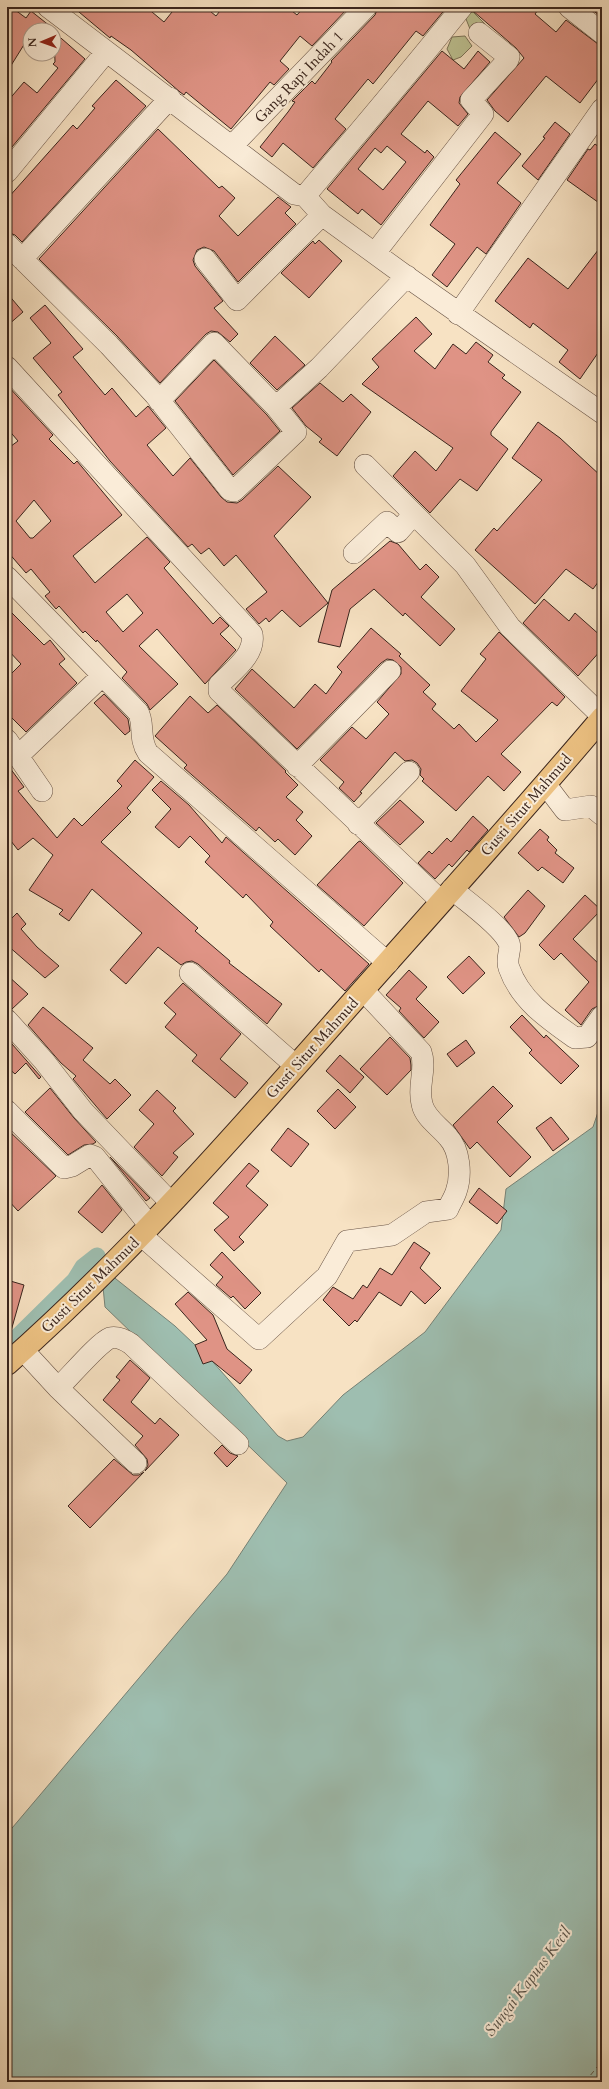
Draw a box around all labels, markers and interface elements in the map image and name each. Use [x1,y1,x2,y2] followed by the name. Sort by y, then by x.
[22,22,62,62] north arrow
[250,27,348,127] street label: Gang Rapi Indah 1
[25,37,40,47] text: N
[476,750,576,860] street label: Gusti Situt Mahmud
[261,993,363,1103] street label: Gusti Situt Mahmud
[37,1233,143,1337] street label: Gusti Situt Mahmud
[479,1922,577,2041] water label: Sungai Kapuas Kecil

